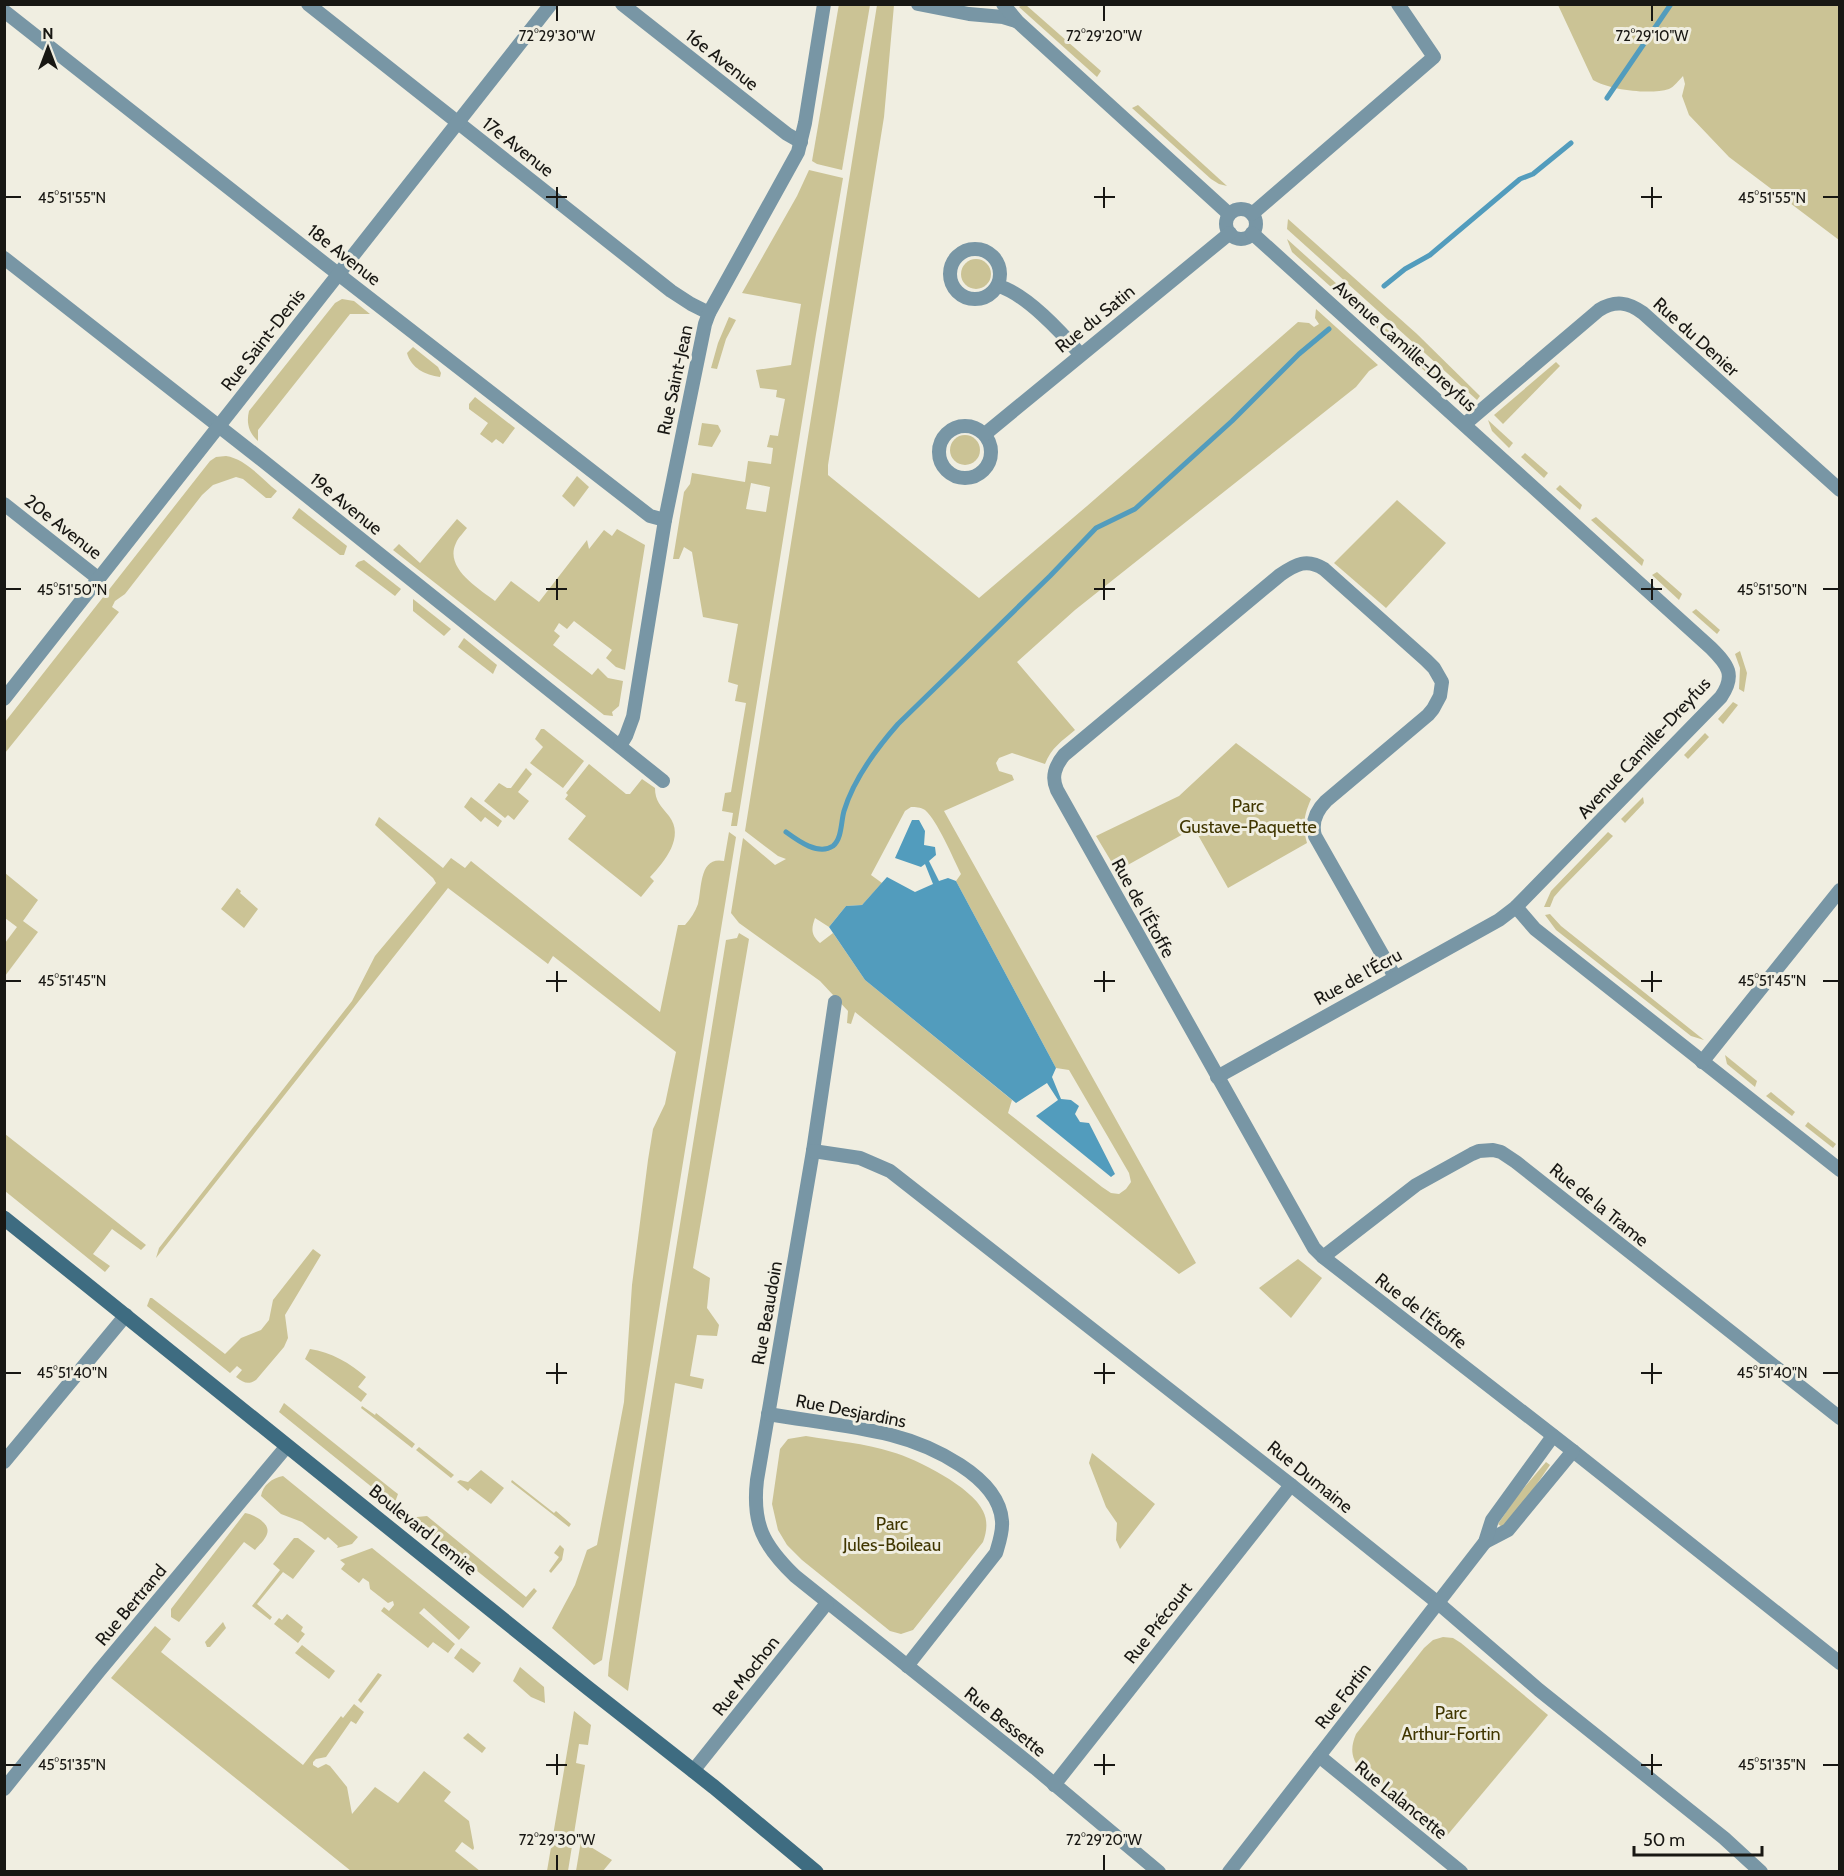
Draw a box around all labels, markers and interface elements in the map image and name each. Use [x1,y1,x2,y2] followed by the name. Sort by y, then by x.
[18,18,78,78] north arrow
[42,24,54,43] text: N
[681,25,763,95] street label: 16e Avenue
[519,27,596,45] text: 72°29'30"W
[1066,27,1143,45] text: 72°29'20"W
[1615,27,1689,45] text: 72°29'10"W
[478,112,558,182] street label: 17e Avenue
[38,189,106,207] text: 45°51'55"N
[1738,189,1806,207] text: 45°51'55"N
[303,220,385,290] street label: 18e Avenue
[1329,276,1481,416] street label: Avenue Camille-Dreyfus
[1051,280,1139,358] street label: Rue du Satin
[216,285,310,395] street label: Rue Saint-Denis
[1649,293,1744,381] street label: Rue du Denier
[653,323,697,437] street label: Rue Saint-Jean
[305,468,387,540] street label: 19e Avenue
[20,490,106,564] street label: 20e Avenue
[37,581,107,599] text: 45°51'50"N
[1737,581,1807,599] text: 45°51'50"N
[1573,673,1715,823] street label: Avenue Camille-Dreyfus
[1179,795,1317,838] park label: Parc Gustave-Paquette
[1107,854,1179,962] street label: Rue de l'Étoffe
[1310,944,1406,1010] street label: Rue de l'Écru
[38,972,106,990] text: 45°51'45"N
[1738,972,1806,990] text: 45°51'45"N
[1545,1158,1653,1252] street label: Rue de la Trame
[747,1259,787,1367] street label: Rue Beaudoin
[1371,1268,1471,1354] street label: Rue de l'Étoffe
[37,1364,107,1382] text: 45°51'40"N
[1737,1364,1807,1382] text: 45°51'40"N
[794,1389,908,1433] street label: Rue Desjardins
[1263,1436,1357,1518] street label: Rue Dumaine
[365,1480,481,1580] street label: Boulevard Lemire
[842,1513,941,1556] park label: Parc Jules-Boileau
[91,1560,171,1650] street label: Rue Bertrand
[1119,1578,1197,1668] street label: Rue Précourt
[708,1632,784,1720] street label: Rue Mochon
[1310,1659,1376,1733] street label: Rue Fortin
[960,1682,1050,1762] street label: Rue Bessette
[1401,1702,1501,1745] park label: Parc Arthur-Fortin
[38,1756,106,1774] text: 45°51'35"N
[1350,1756,1452,1844] street label: Rue Lalancette
[1738,1756,1806,1774] text: 45°51'35"N
[1634,1819,1762,1857] scale bar
[1643,1829,1685,1851] text: 50 m
[519,1831,596,1849] text: 72°29'30"W
[1066,1831,1143,1849] text: 72°29'20"W

